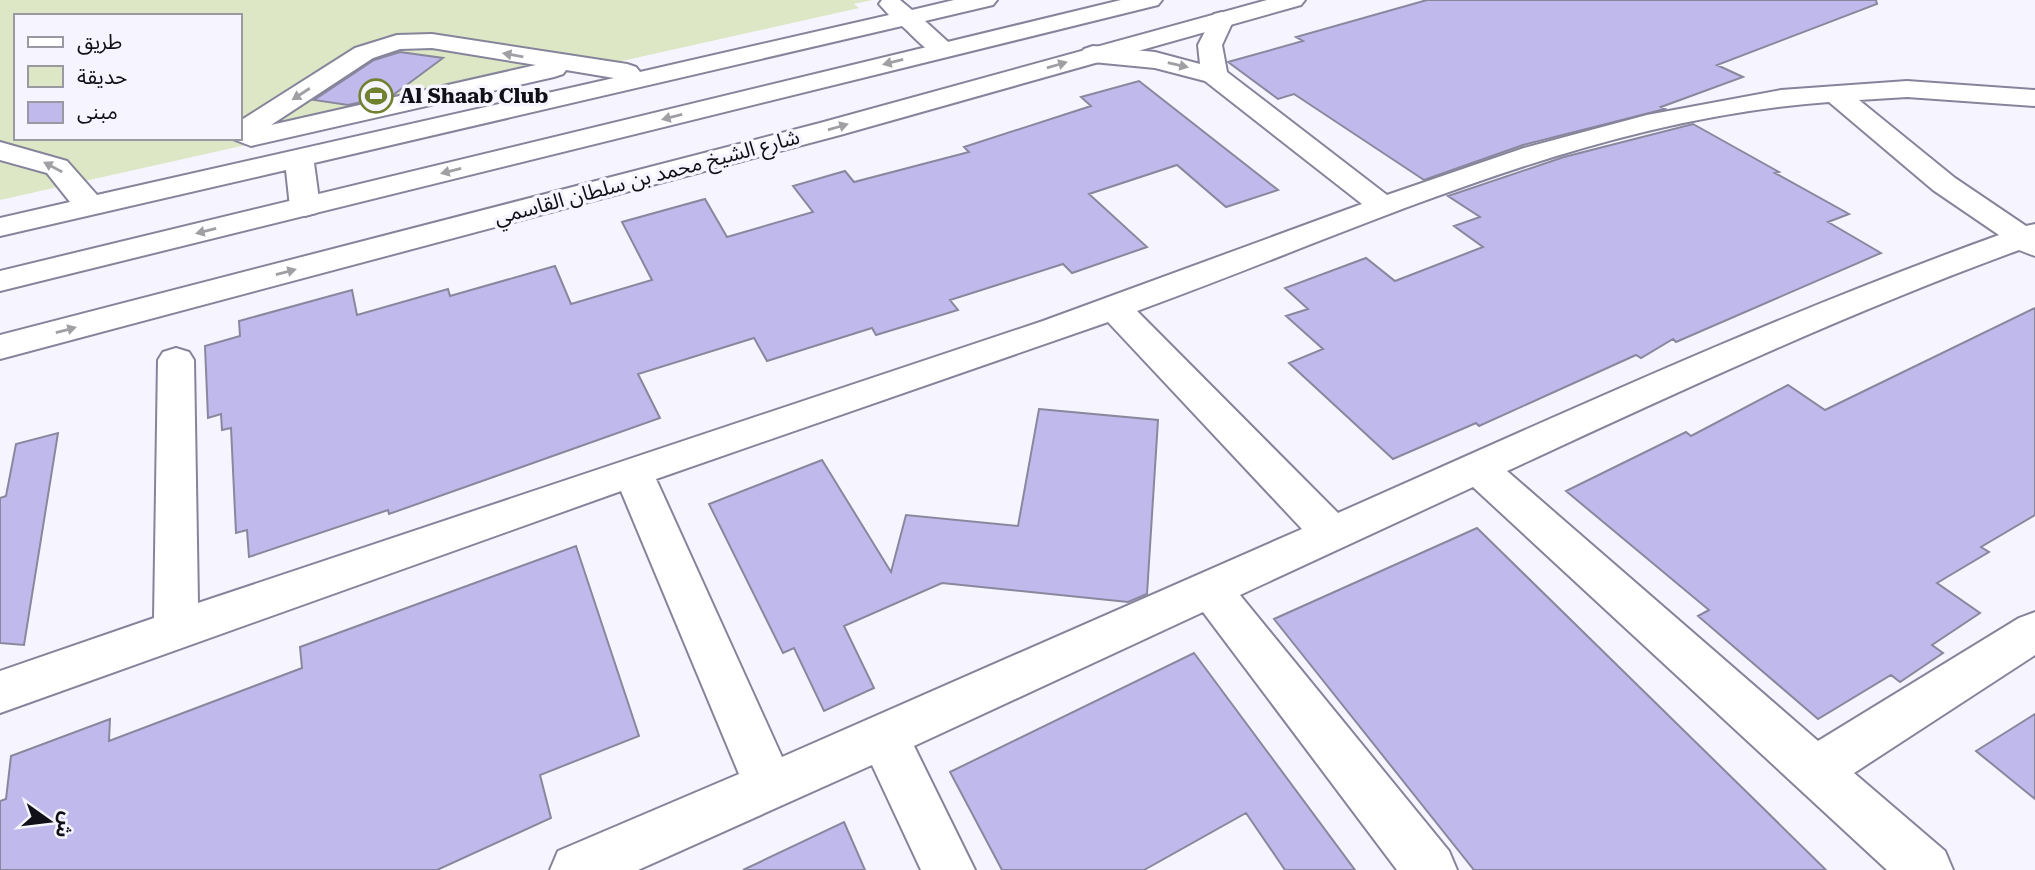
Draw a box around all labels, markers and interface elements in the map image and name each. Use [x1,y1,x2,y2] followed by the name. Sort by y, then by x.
[14,14,242,140] legend
[77,30,122,55] text: طريق
[502,49,524,60] one-way arrow
[882,57,904,68] one-way arrow
[1046,59,1068,70] one-way arrow
[1167,60,1189,71] one-way arrow
[77,65,127,89] text: حديقة
[357,77,395,115] sports icon: Al Shaab Club
[400,84,548,108] place label: Al Shaab Club
[291,88,311,101] one-way arrow
[77,100,118,124] text: مبنى
[661,112,683,123] one-way arrow
[827,121,849,132] one-way arrow
[492,125,803,233] street label: شارع الشيخ محمد بن سلطان القاسمي
[43,161,62,173] one-way arrow
[440,166,462,177] one-way arrow
[195,226,217,237] one-way arrow
[275,266,297,277] one-way arrow
[56,324,77,334] one-way arrow
[14,786,84,856] north arrow
[51,810,79,840] text: ش

